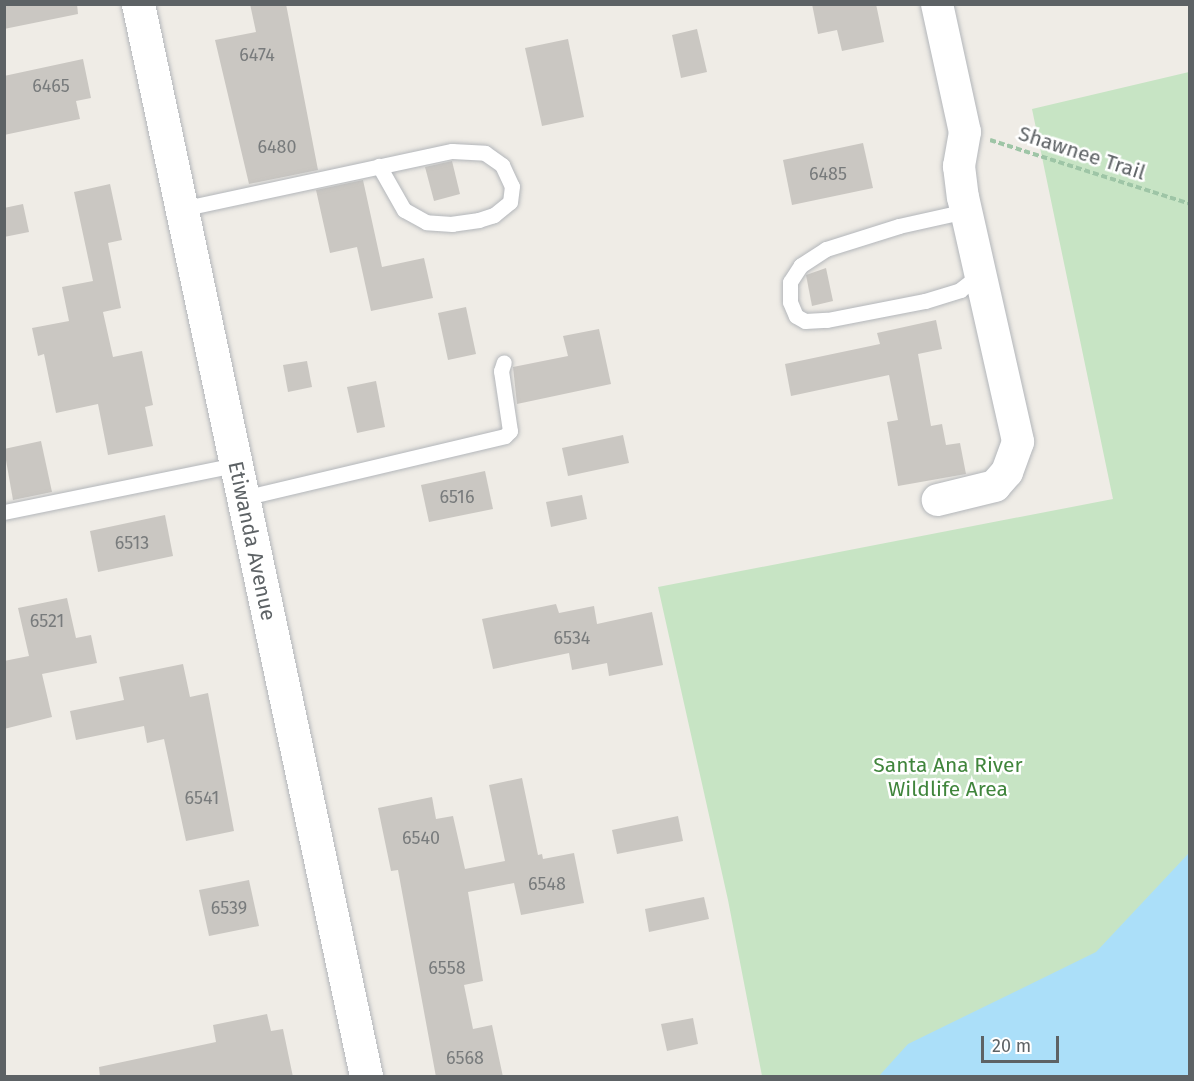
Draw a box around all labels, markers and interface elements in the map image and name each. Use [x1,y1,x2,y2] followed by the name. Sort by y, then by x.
[239,44,275,66] house number: 6474
[32,75,70,97] house number: 6465
[1015,121,1149,185] street label: Shawnee Trail
[257,136,297,158] house number: 6480
[809,163,847,185] house number: 6485
[223,459,281,623] street label: Etiwanda Avenue
[440,486,474,508] house number: 6516
[115,532,149,554] house number: 6513
[30,610,64,632] house number: 6521
[554,627,590,649] house number: 6534
[873,752,1023,802] park label: Santa Ana River Wildlife Area
[185,787,219,809] house number: 6541
[402,827,440,849] house number: 6540
[528,873,566,895] house number: 6548
[211,897,247,919] house number: 6539
[428,957,466,979] house number: 6558
[984,1024,1062,1062] scale bar
[992,1035,1031,1057] text: 20 m
[446,1047,484,1069] house number: 6568

